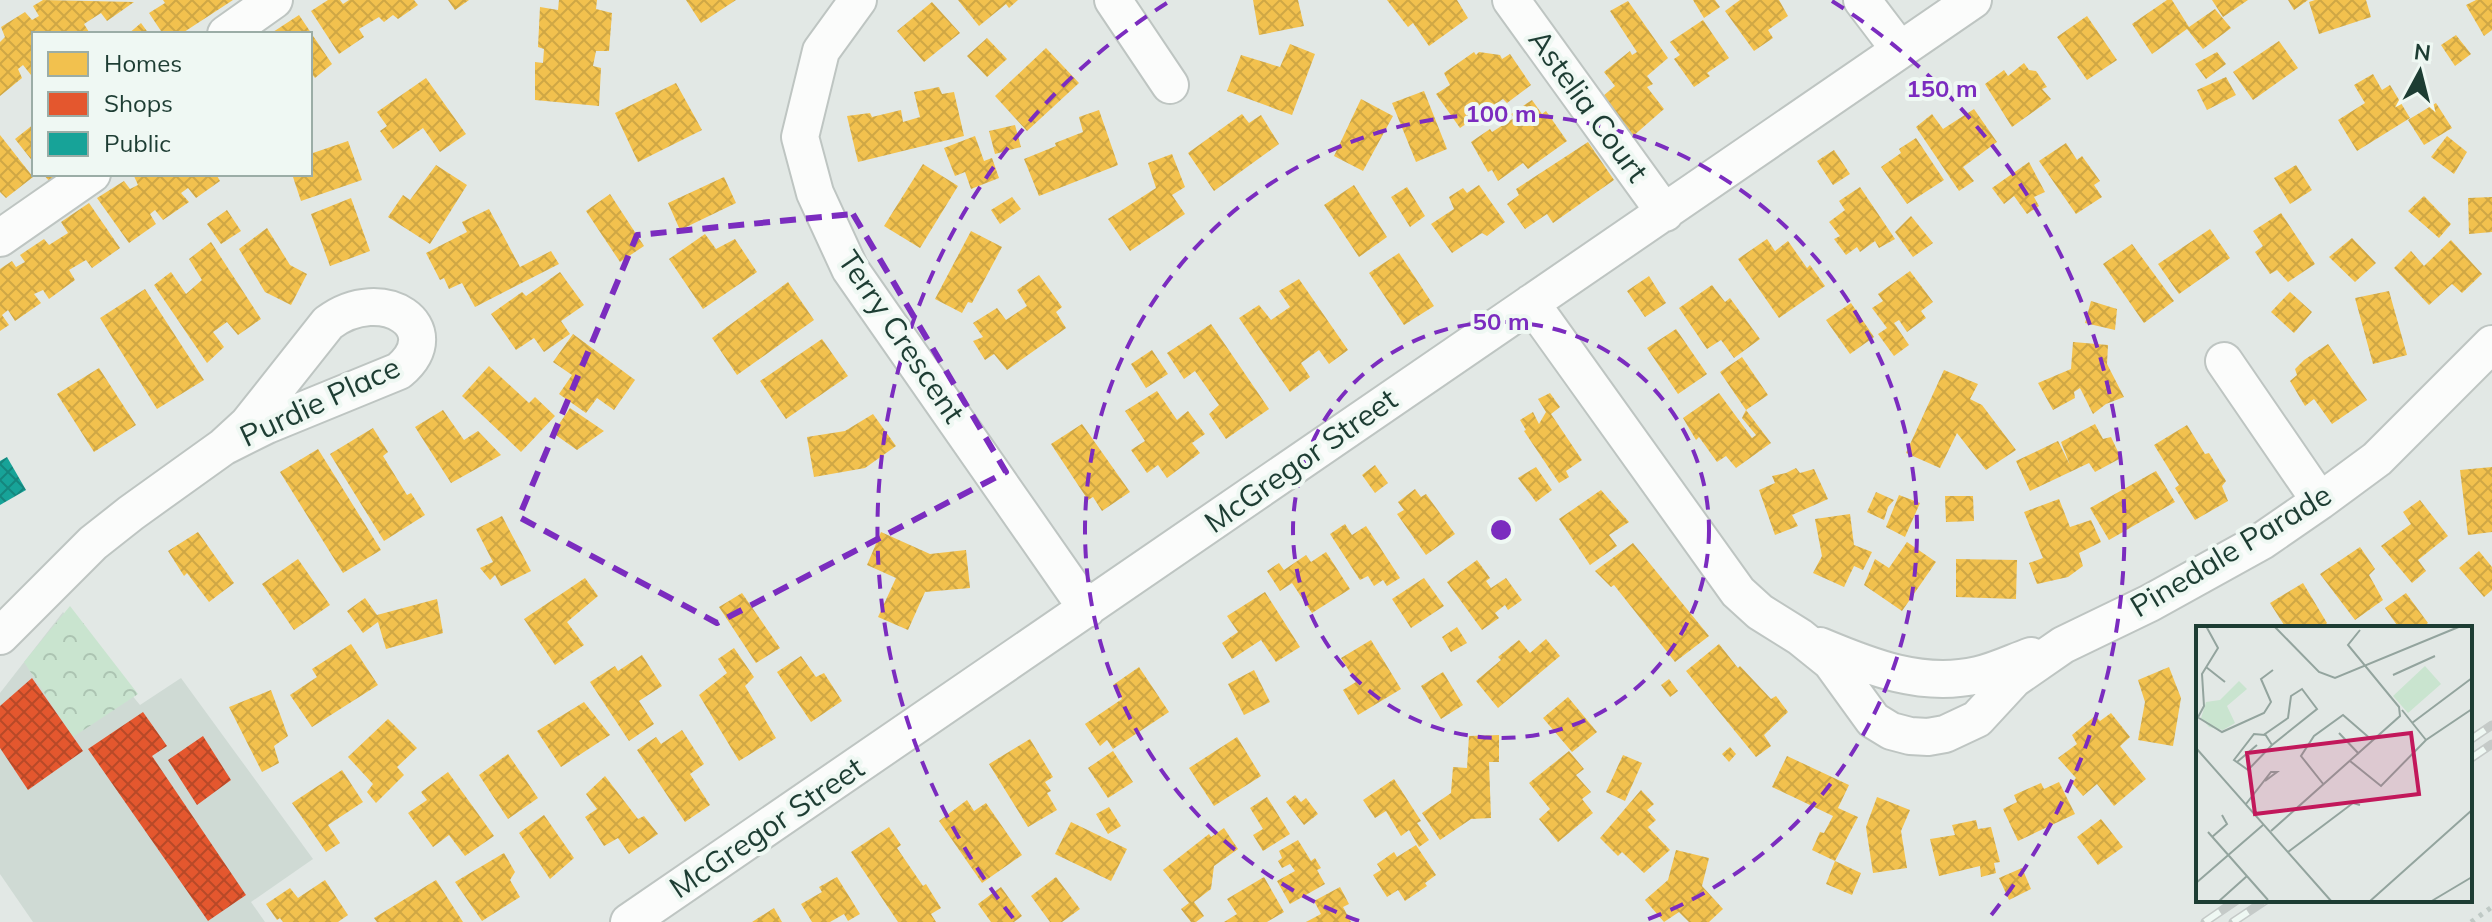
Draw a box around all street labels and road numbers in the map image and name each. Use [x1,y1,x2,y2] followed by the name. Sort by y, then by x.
[1521,22,1657,189] street label: Astelia Court
[830,243,973,430] street label: Terry Crescent
[234,347,406,455] street label: Purdie Place
[1197,380,1404,541] street label: McGregor Street
[2123,475,2338,625] street label: Pinedale Parade
[662,748,871,906] street label: McGregor Street

